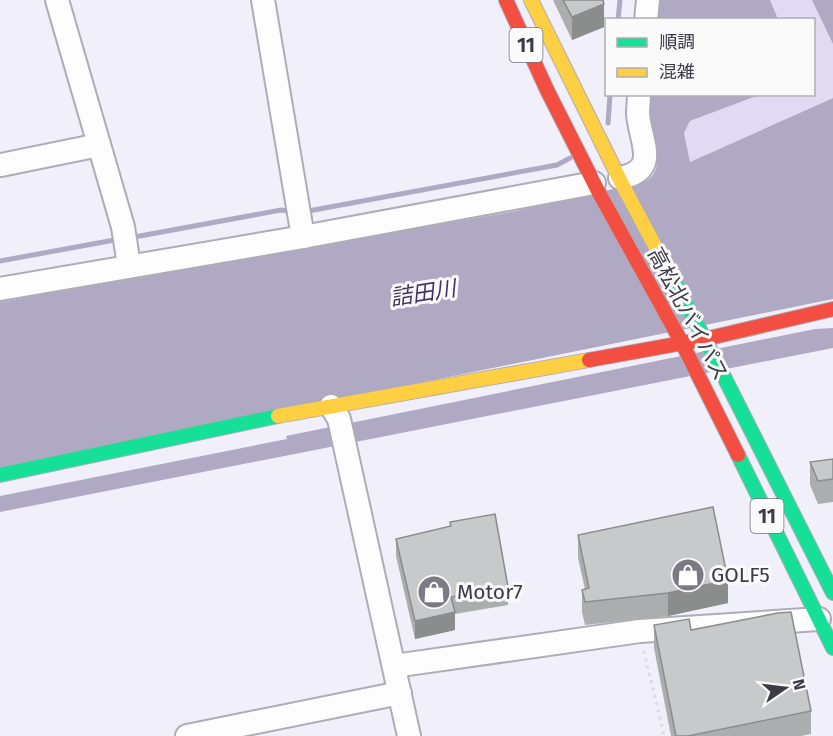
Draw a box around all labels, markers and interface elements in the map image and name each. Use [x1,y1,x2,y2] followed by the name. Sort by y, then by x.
[605,18,815,96] legend
[510,28,542,62] road number: 11
[659,31,695,53] text: 順調
[659,61,695,83] text: 混雑
[642,243,734,385] street label: 高松北バイパス
[388,274,460,311] water label: 詰田川
[750,499,783,533] road number: 11
[670,557,706,593] shop icon: GOLF5
[711,562,770,588] place label: GOLF5
[416,574,452,610] shop icon: Motor7
[457,579,523,605] place label: Motor7
[755,658,815,718] north arrow
[789,677,810,692] text: N

